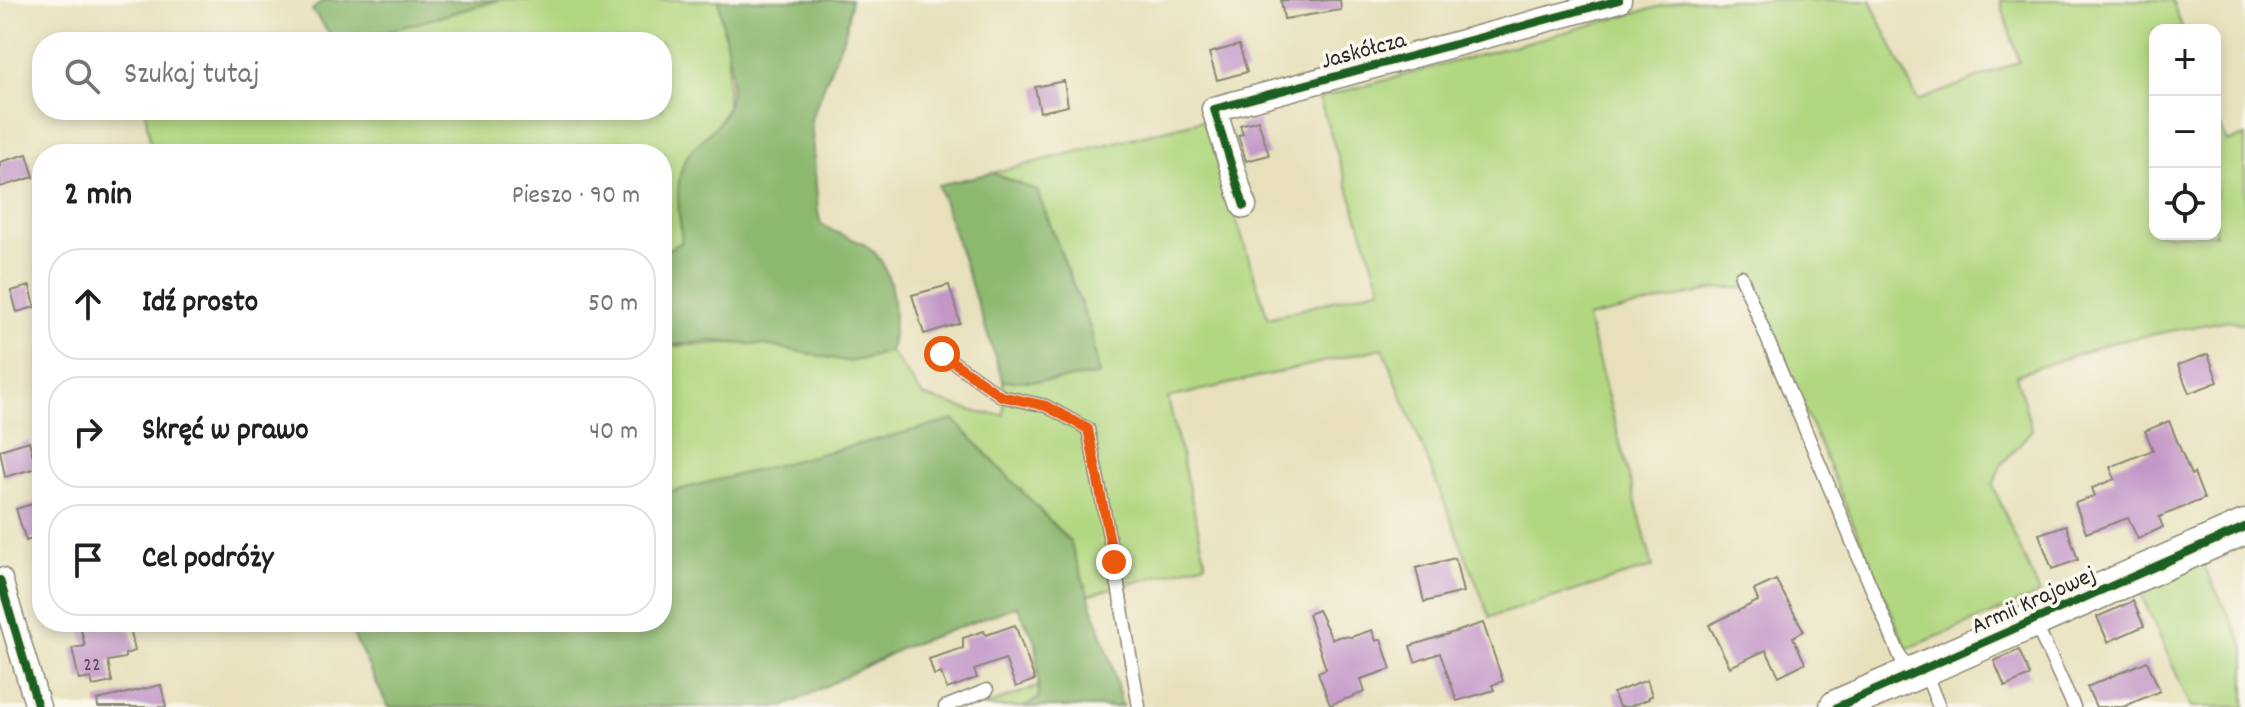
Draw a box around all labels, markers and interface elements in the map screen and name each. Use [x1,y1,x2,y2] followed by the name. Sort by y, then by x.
[1317,24,1411,80] street label: Jaskółcza
[2149,24,2221,240] map controls
[2149,24,2221,96] button: +
[32,32,672,120] search box
[60,54,104,98] icon: search
[124,55,260,98] text: Szukaj tutaj
[2149,96,2221,168] button: −
[2149,168,2221,240] button: locate
[64,172,132,221] text: 2 min
[512,178,640,215] text: Pieszo · 90 m
[66,282,110,326] icon: ahead
[142,283,258,326] text: Idź prosto
[588,286,638,323] text: 50 m
[924,336,960,372] route start
[66,410,110,454] icon: right
[142,411,309,454] text: Skręć w prawo
[589,414,638,451] text: 40 m
[66,538,110,582] icon: arrive
[142,539,273,582] text: Cel podróży
[1096,544,1132,580] route end
[1966,559,2102,644] street label: Armii Krajowej
[83,652,101,680] house number: 22

